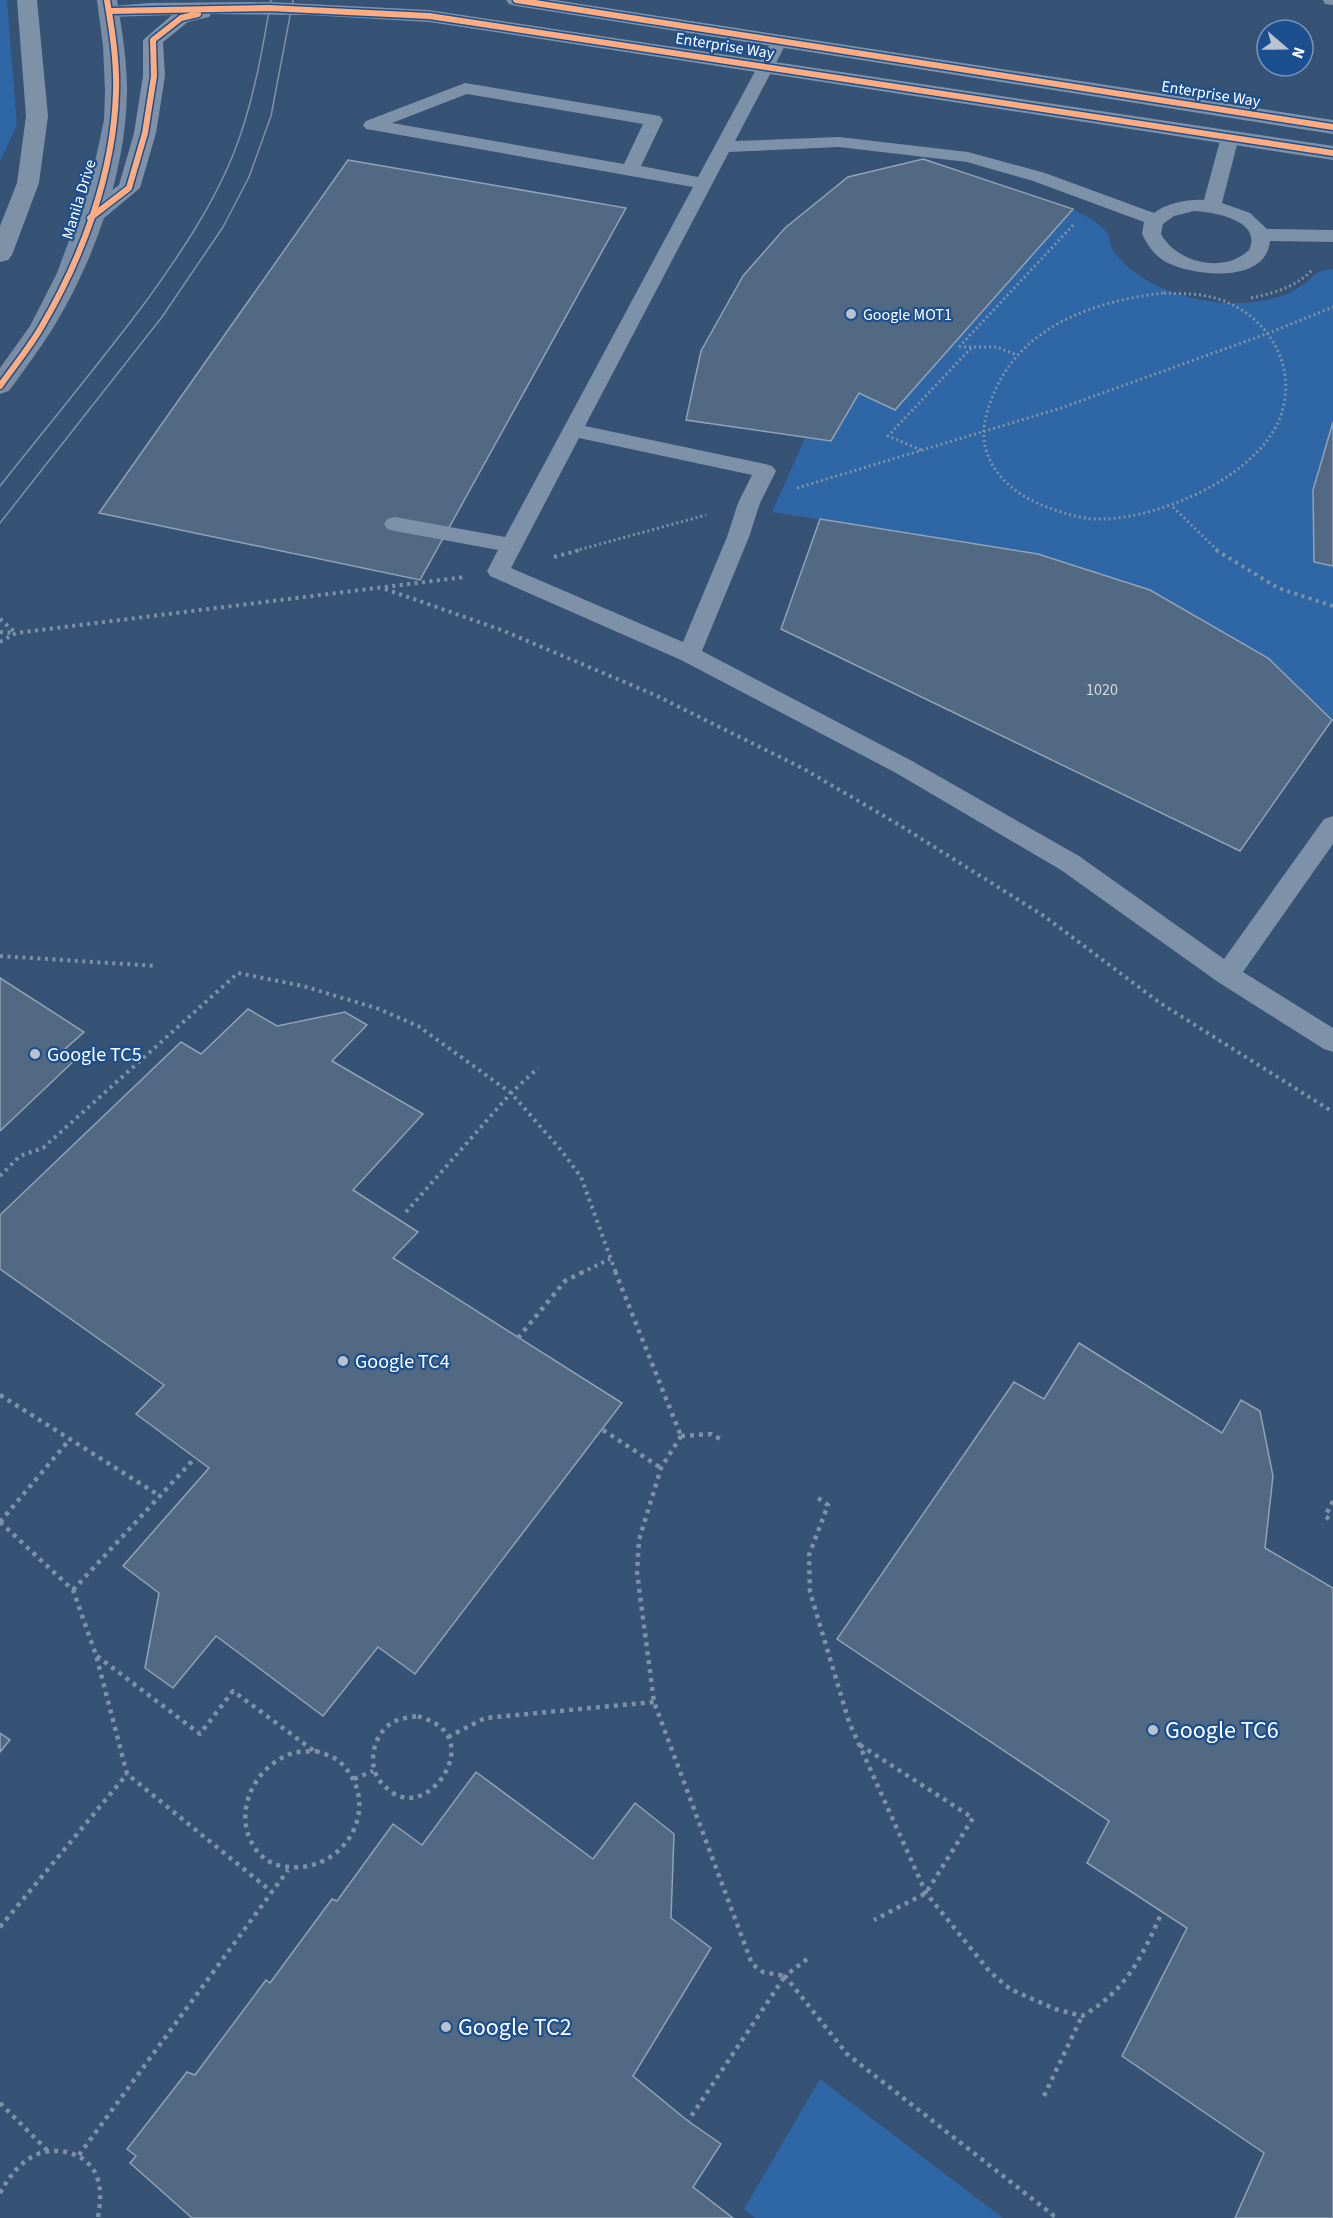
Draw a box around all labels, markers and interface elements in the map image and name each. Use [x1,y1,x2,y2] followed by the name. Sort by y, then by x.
[1255,18,1315,78] north arrow
[674,27,776,65] street label: Enterprise Way
[1286,44,1310,62] text: N
[1160,75,1262,113] street label: Enterprise Way
[56,157,102,242] street label: Manila Drive
[863,304,952,326] place label: Google MOT1
[844,307,858,321] marker: Google MOT1
[1086,679,1118,701] house number: 1020
[47,1041,142,1069] place label: Google TC5
[28,1047,42,1061] marker: Google TC5
[355,1348,450,1376] place label: Google TC4
[336,1354,350,1368] marker: Google TC4
[1165,1713,1279,1748] place label: Google TC6
[1146,1723,1160,1737] marker: Google TC6
[458,2010,572,2045] place label: Google TC2
[439,2020,453,2034] marker: Google TC2

